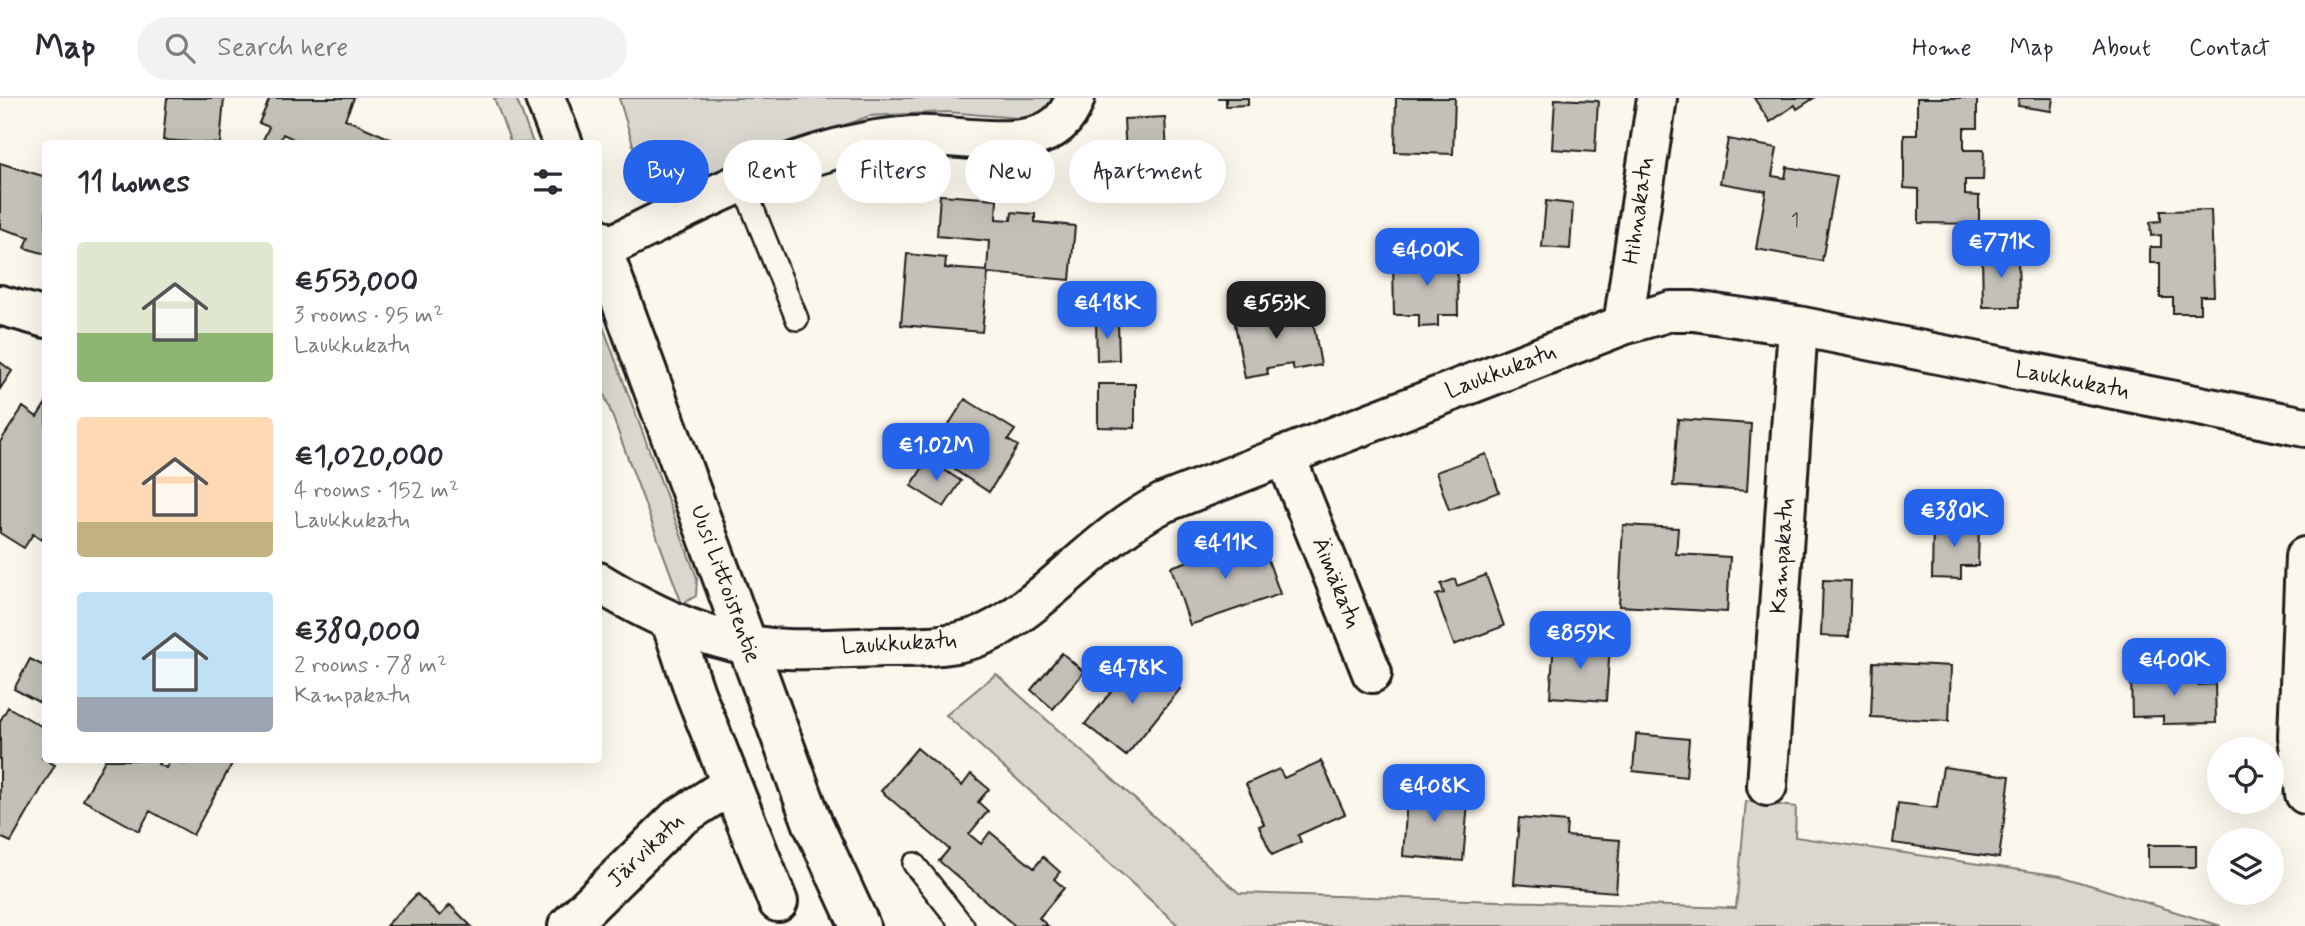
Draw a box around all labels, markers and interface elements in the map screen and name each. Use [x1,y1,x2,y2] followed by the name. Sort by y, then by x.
[137,17,627,80] search box
[35,26,95,70] text: Map
[161,29,199,67] icon: search
[217,31,348,65] text: Search here
[1912,33,1972,64] text: Home
[2010,33,2054,64] text: Map
[2092,33,2151,64] text: About
[2189,33,2270,64] text: Contact
[623,140,709,203] chip: Buy
[723,140,822,203] chip: Rent
[836,140,951,203] chip: Filters
[965,140,1055,203] chip: New
[1069,140,1226,203] chip: Apartment
[1617,156,1661,266] street label: Hihnakatu
[77,163,190,202] text: 11 homes
[529,163,567,201] icon: filters
[1791,208,1799,233] house number: 1
[1952,220,2050,280] pin: €771K
[1378,228,1476,288] pin: €400K
[1968,228,2034,258] text: €771K
[1391,236,1463,266] text: €400K
[294,262,418,301] text: €553,000
[133,270,217,354] icon: home
[1058,282,1156,341] pin: €418K
[1227,282,1325,341] pin: €553K
[1073,289,1141,319] text: €418K
[1243,289,1309,319] text: €553K
[294,301,443,331] text: 3 rooms · 95 m²
[294,331,410,361] text: Laukkukatu
[1441,337,1561,407] street label: Laukkukatu
[2012,355,2132,407] street label: Laukkukatu
[879,424,993,483] pin: €1.02M
[898,431,974,461] text: €1.02M
[294,437,444,476] text: €1,020,000
[133,445,217,529] icon: home
[294,476,459,506] text: 4 rooms · 152 m²
[1905,490,2003,549] pin: €380K
[1764,497,1802,615] street label: Kampakatu
[1920,497,1988,527] text: €380K
[683,501,767,667] street label: Uusi Littoistentie
[294,506,410,536] text: Laukkukatu
[1176,522,1274,581] pin: €411K
[1193,529,1257,559] text: €411K
[1304,533,1368,633] street label: Äimäkatu
[294,612,420,651] text: €380,000
[1531,612,1629,671] pin: €859K
[1546,619,1614,649] text: €859K
[133,620,217,704] icon: home
[840,626,958,662] street label: Laukkukatu
[2125,638,2223,698] pin: €400K
[1083,646,1181,706] pin: €478K
[2138,646,2210,676] text: €400K
[294,651,447,681] text: 2 rooms · 78 m²
[1098,654,1166,684] text: €478K
[294,681,410,711] text: Kampakatu
[2207,737,2284,905] map controls
[2207,737,2284,814] button: locate
[1385,764,1483,824] pin: €408K
[1399,772,1469,802] text: €408K
[601,807,691,895] street label: Järvikatu
[2207,828,2284,905] button: layers

